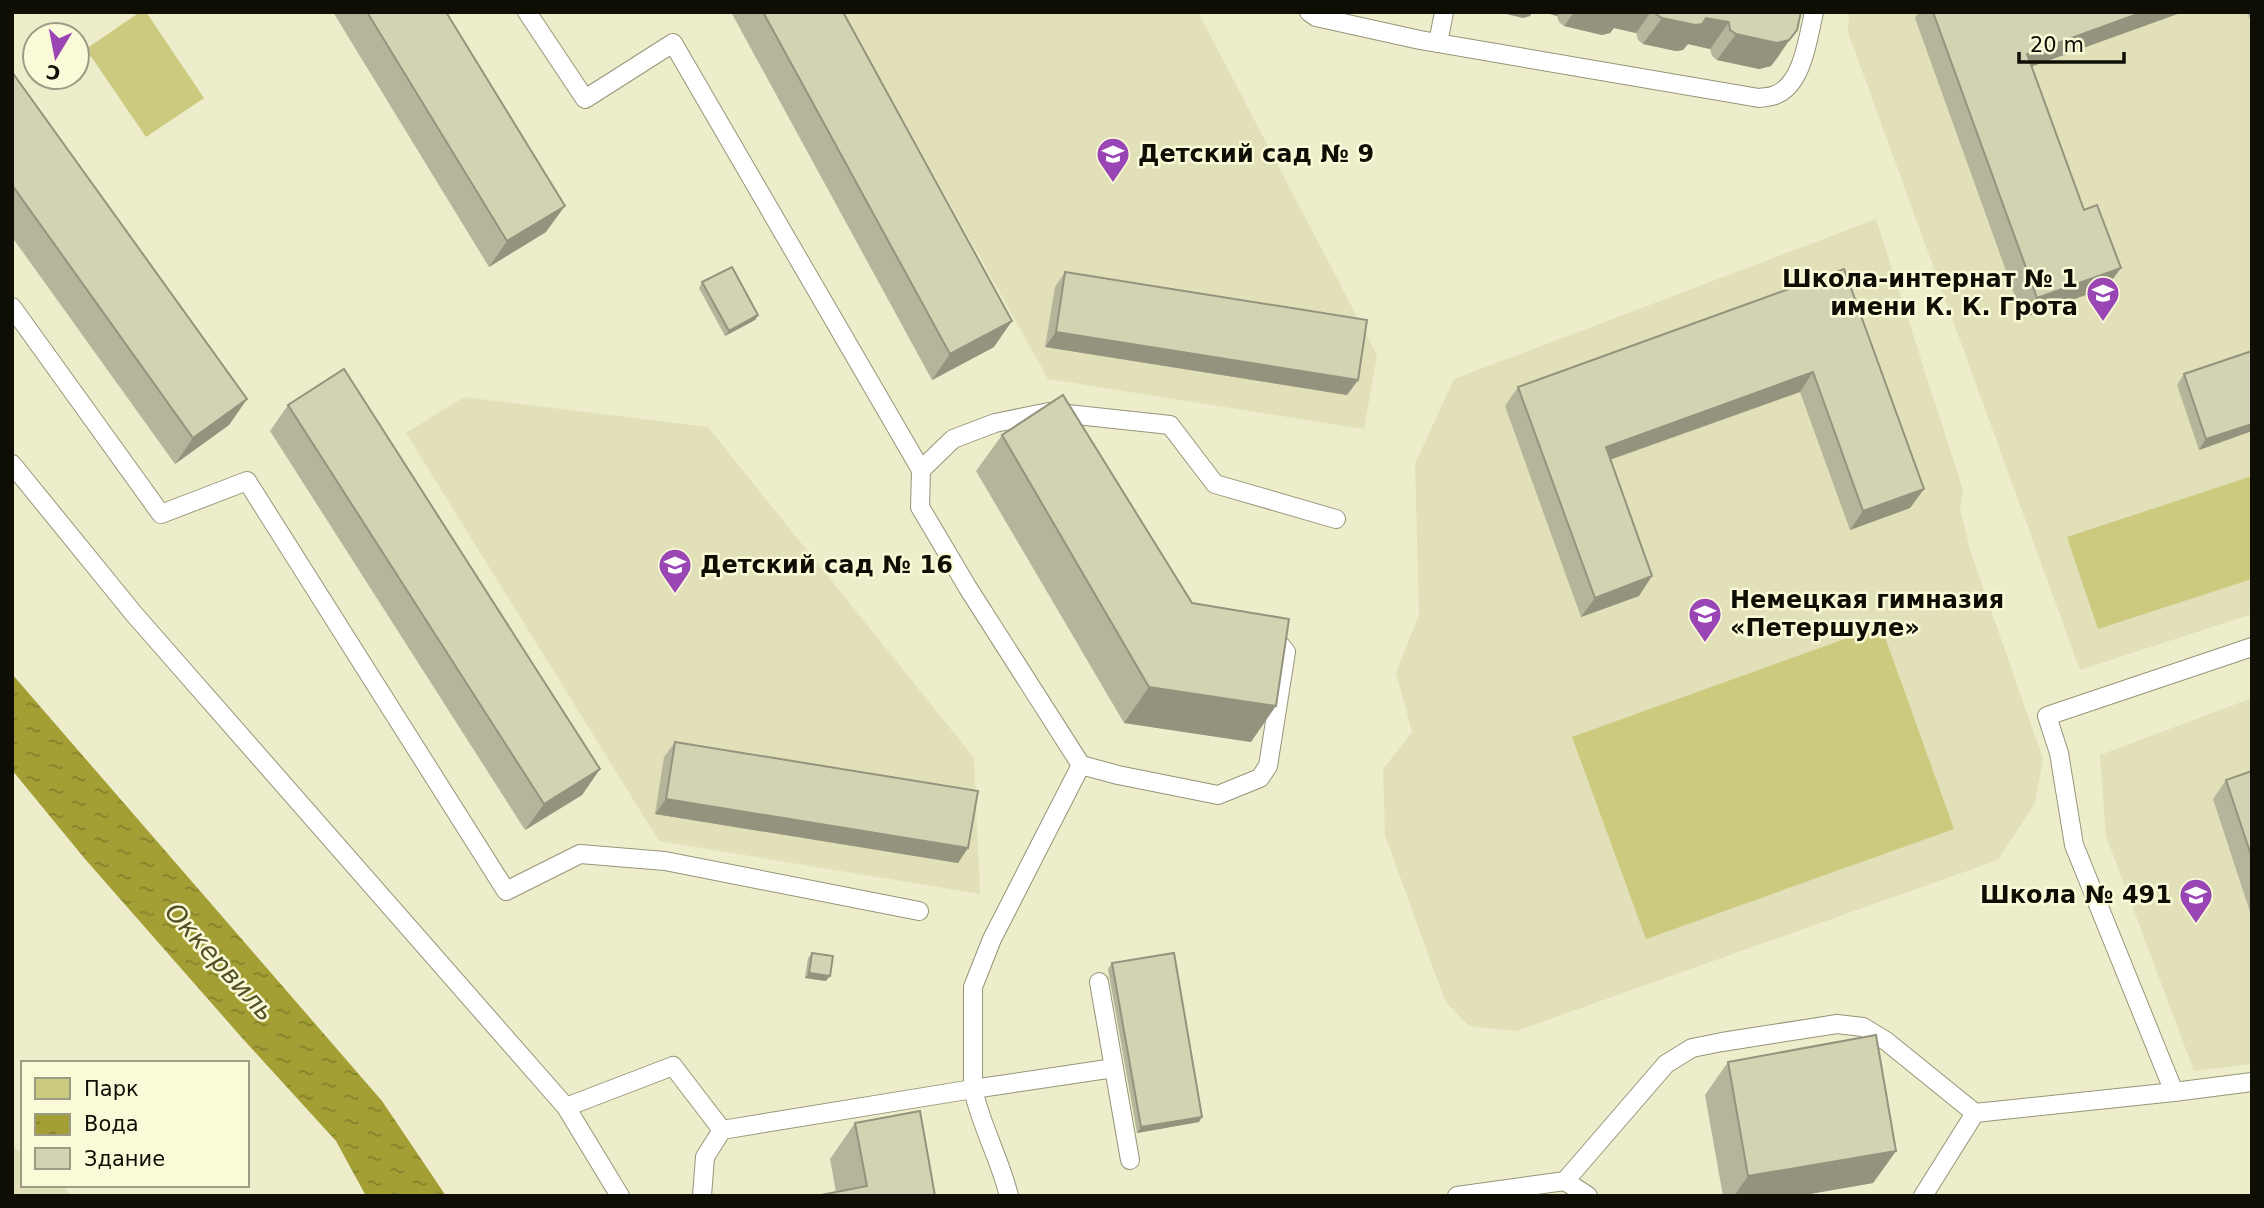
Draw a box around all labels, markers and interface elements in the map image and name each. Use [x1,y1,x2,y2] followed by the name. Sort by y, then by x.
[21,21,91,91] north arrow
[2019,21,2124,65] scale bar
[2030,33,2084,57] text: 20 m
[44,61,62,85] text: С
[1094,135,1132,184] school or university icon: Детский сад № 9
[1138,140,1374,168] place label: Детский сад № 9
[1782,265,2078,321] place label: Школа-интернат № 1 имени К. К. Грота
[2084,274,2122,323] school or university icon: Школа-интернат № 1 имени К. К. Грота
[656,546,694,595] school or university icon: Детский сад № 16
[700,551,953,579] place label: Детский сад № 16
[1730,586,2004,642] place label: Немецкая гимназия «Петершуле»
[1686,595,1724,644] school or university icon: Немецкая гимназия «Петершуле»
[2177,876,2215,925] school or university icon: Школа № 491
[1980,881,2172,909] place label: Школа № 491
[159,897,281,1027] water label: Оккервиль
[21,1061,248,1187] legend
[84,1077,139,1101] text: Парк
[84,1112,139,1136] text: Вода
[84,1147,165,1171] text: Здание

